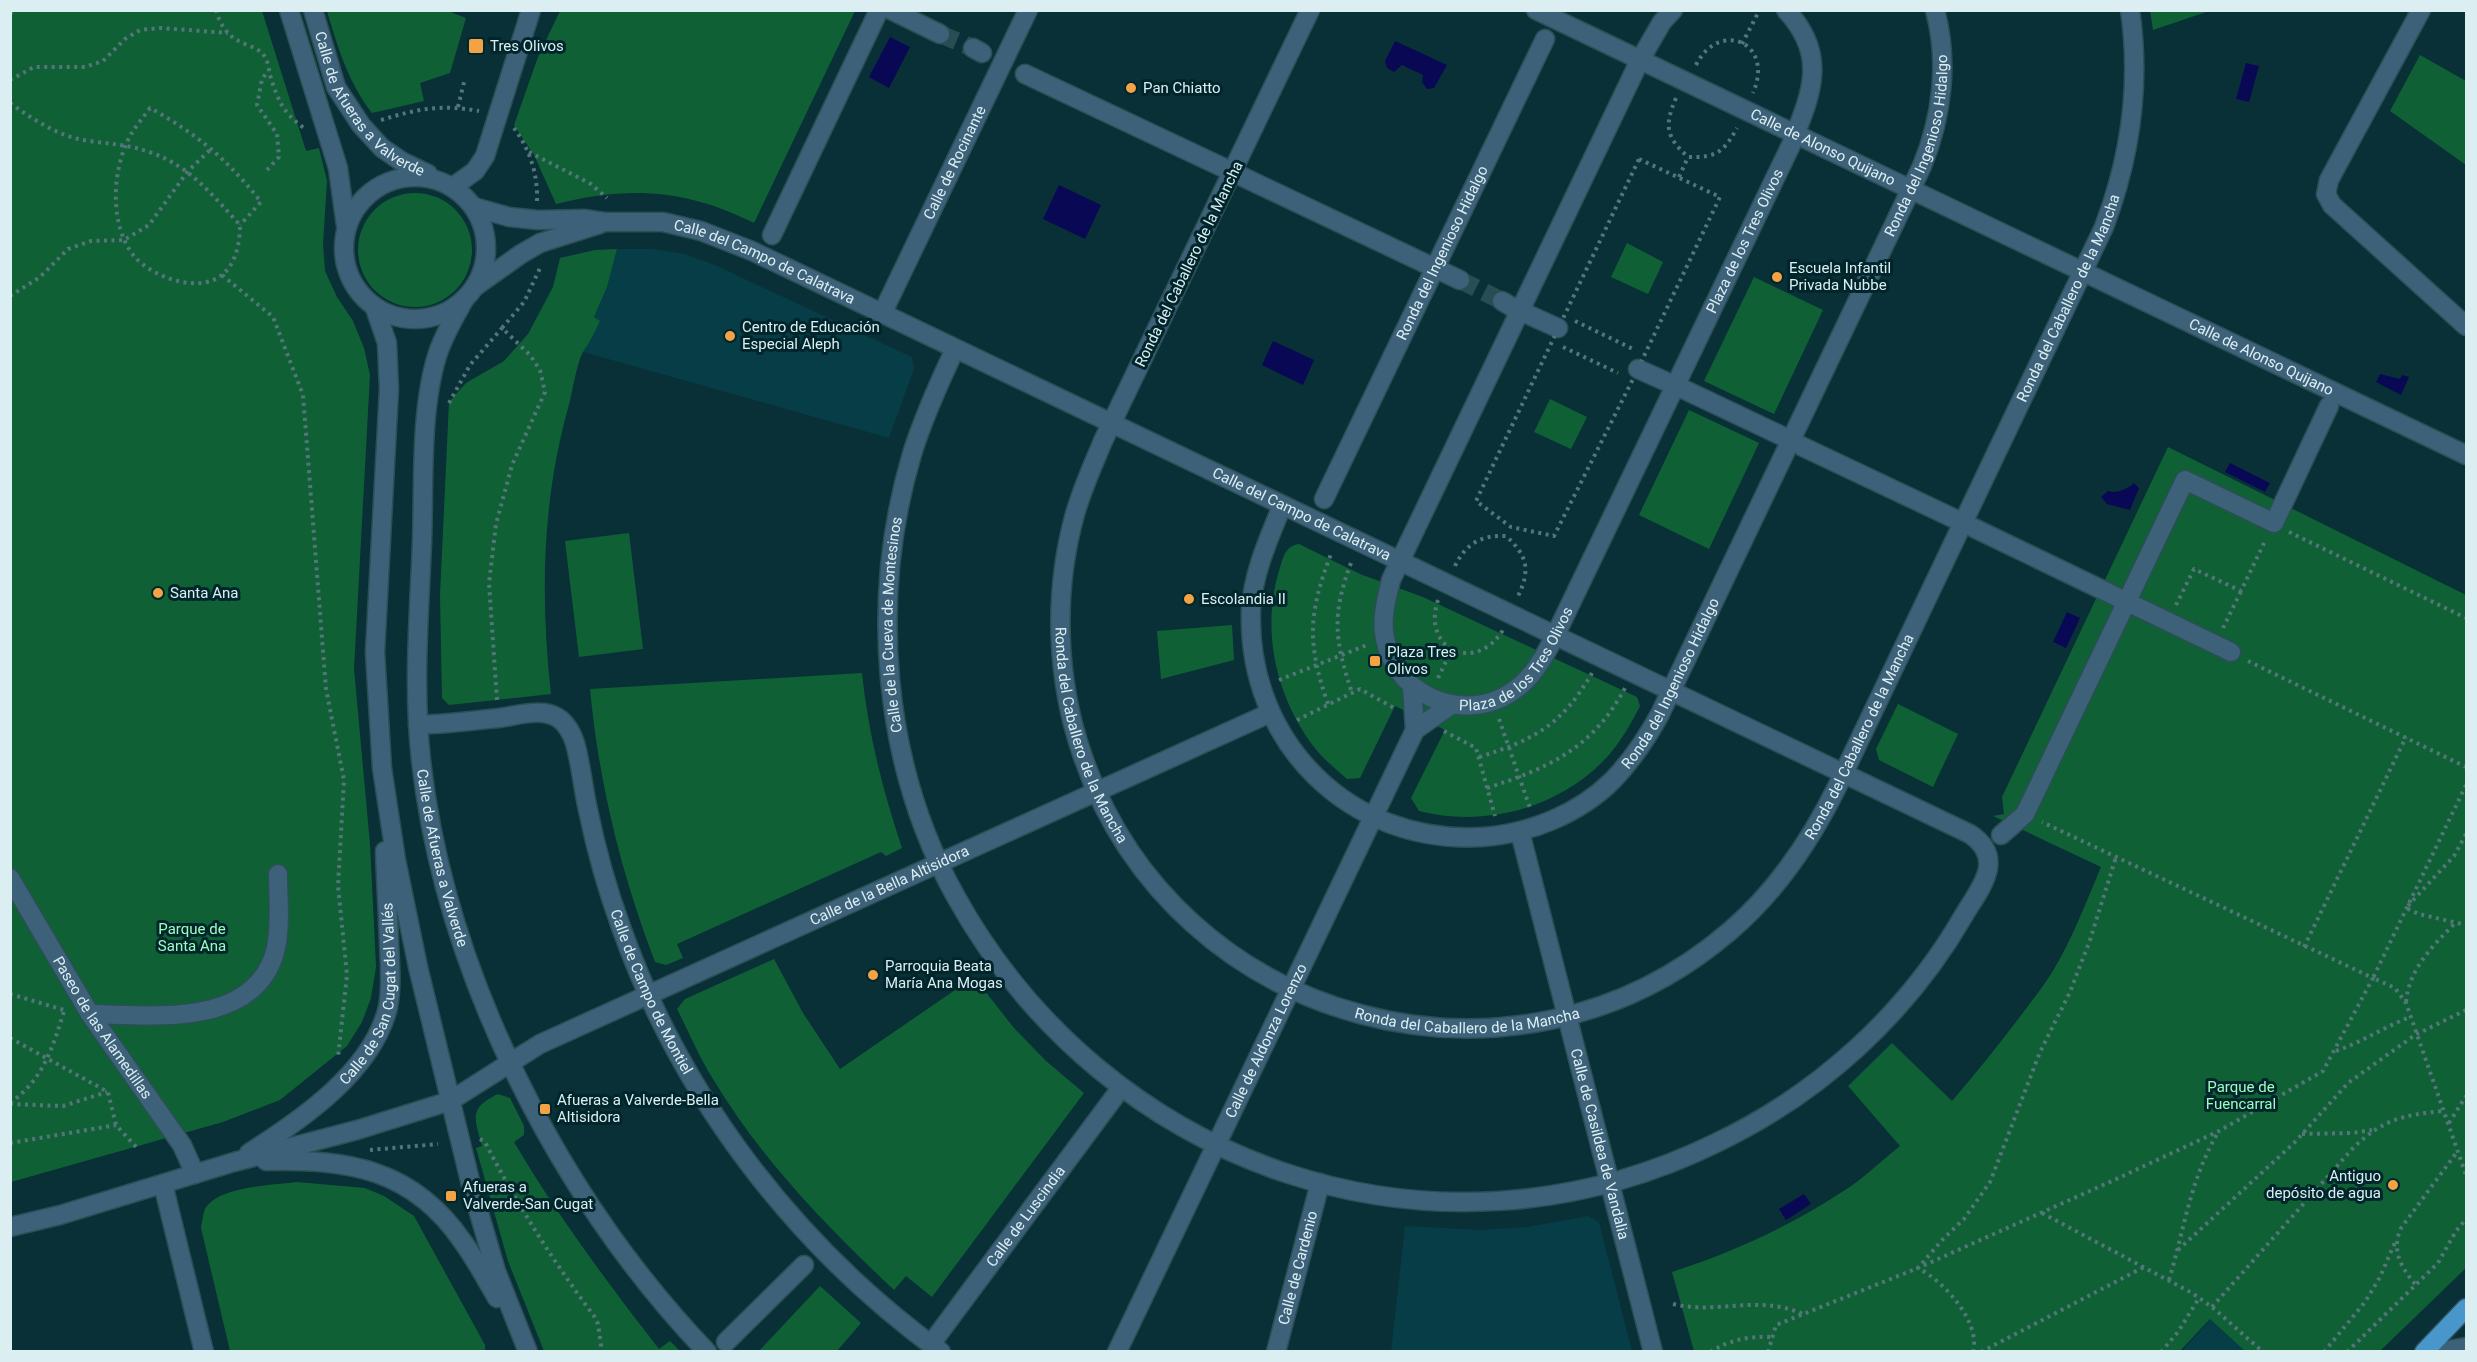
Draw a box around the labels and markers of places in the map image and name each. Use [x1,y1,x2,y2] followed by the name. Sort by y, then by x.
[467,37,485,55] marker: Tres Olivos
[490,37,564,55] place label: Tres Olivos
[1143,79,1221,97] place label: Pan Chiatto
[1124,81,1138,95] marker: Pan Chiatto
[1789,259,1891,294] place label: Escuela Infantil Privada Nubbe
[1770,270,1784,284] marker: Escuela Infantil Privada Nubbe
[742,318,880,353] place label: Centro de Educación Especial Aleph
[723,329,737,343] marker: Centro de Educación Especial Aleph
[170,584,238,602] place label: Santa Ana
[151,586,165,600] marker: Santa Ana
[1201,590,1286,608] place label: Escolandia II
[1182,592,1196,606] marker: Escolandia II
[1387,643,1456,678] place label: Plaza Tres Olivos
[1368,654,1382,668] marker: Plaza Tres Olivos
[885,957,1003,992] place label: Parroquia Beata María Ana Mogas
[866,968,880,982] marker: Parroquia Beata María Ana Mogas
[557,1091,719,1126] place label: Afueras a Valverde-Bella Altisidora
[538,1102,552,1116] marker: Afueras a Valverde-Bella Altisidora
[2266,1167,2381,1202] place label: Antiguo depósito de agua
[463,1178,593,1213] place label: Afueras a Valverde-San Cugat
[2386,1178,2400,1192] marker: Antiguo depósito de agua
[444,1189,458,1203] marker: Afueras a Valverde-San Cugat

